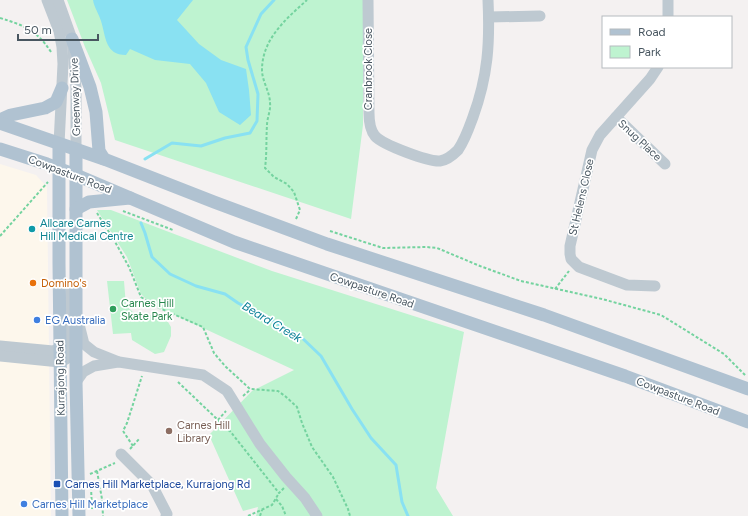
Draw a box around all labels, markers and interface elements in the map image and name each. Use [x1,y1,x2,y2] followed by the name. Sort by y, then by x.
[18,16,98,42] scale bar
[602,16,732,68] legend
[24,23,52,37] text: 50 m
[638,25,666,39] text: Road
[362,28,375,110] street label: Cranbrook Close
[638,45,661,59] text: Park
[68,58,83,136] street label: Greenway Drive
[615,117,664,164] street label: Snug Place
[26,153,113,196] street label: Cowpasture Road
[566,158,597,237] street label: St Helens Close
[40,217,133,243] place label: Allcare Carnes Hill Medical Centre
[27,224,37,234] marker: Allcare Carnes Hill Medical Centre
[328,270,416,311] street label: Cowpasture Road
[41,277,87,290] place label: Domino's
[28,278,38,288] marker: Domino's
[121,297,174,323] place label: Carnes Hill Skate Park
[240,299,305,346] water label: Beard Creek
[108,304,118,314] marker: Carnes Hill Skate Park
[45,314,105,327] place label: EG Australia
[32,315,42,325] marker: EG Australia
[53,340,68,416] street label: Kurrajong Road
[634,375,721,418] street label: Cowpasture Road
[177,419,230,445] place label: Carnes Hill Library
[164,426,174,436] marker: Carnes Hill Library
[65,478,250,491] place label: Carnes Hill Marketplace, Kurrajong Rd
[52,479,62,489] marker: Carnes Hill Marketplace, Kurrajong Rd
[32,498,148,511] place label: Carnes Hill Marketplace
[19,499,29,509] marker: Carnes Hill Marketplace

